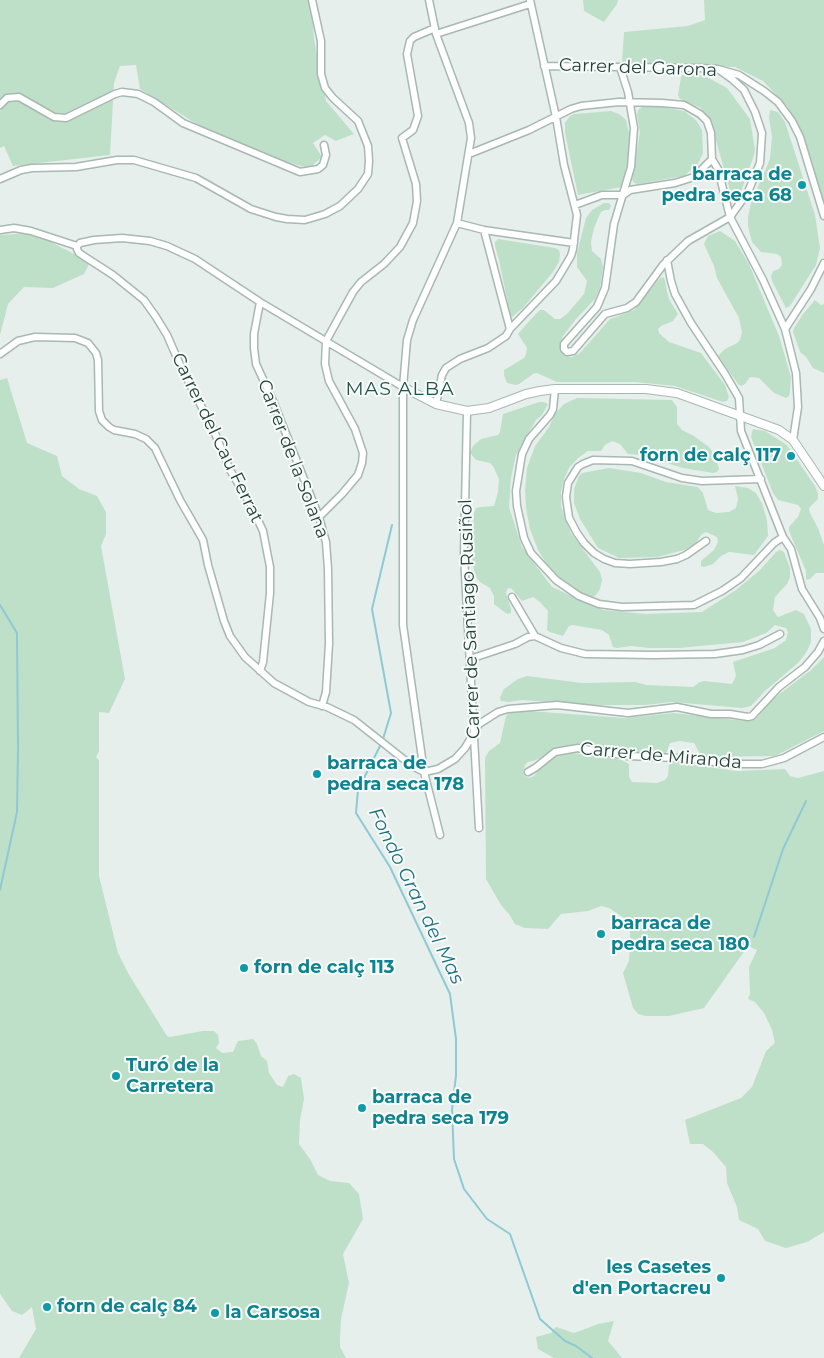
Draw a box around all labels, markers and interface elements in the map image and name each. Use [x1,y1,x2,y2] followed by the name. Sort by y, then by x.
[558,54,718,82] street label: Carrer del Garona
[661,164,792,206] place label: barraca de pedra seca 68
[796,179,808,191] marker: barraca de pedra seca 68
[166,350,268,526] street label: Carrer del Cau Ferrat
[253,376,333,542] street label: Carrer de la Solana
[344,378,456,400] district label: MAS ALBA
[640,445,781,467] place label: forn de calç 117
[785,450,797,462] marker: forn de calç 117
[455,499,485,739] street label: Carrer de Santiago Rusiñol
[579,738,743,774] street label: Carrer de Miranda
[327,753,464,796] place label: barraca de pedra seca 178
[311,768,323,780] marker: barraca de pedra seca 178
[363,804,469,988] water label: Fondo Gran del Mas
[611,913,749,956] place label: barraca de pedra seca 180
[595,928,607,940] marker: barraca de pedra seca 180
[254,957,394,979] place label: forn de calç 113
[238,962,250,974] marker: forn de calç 113
[126,1055,219,1098] place label: Turó de la Carretera
[110,1070,122,1082] marker: Turó de la Carretera
[372,1087,509,1130] place label: barraca de pedra seca 179
[356,1102,368,1114] marker: barraca de pedra seca 179
[572,1257,711,1300] place label: les Casetes d'en Portacreu
[715,1272,727,1284] marker: les Casetes d'en Portacreu
[57,1296,197,1318] place label: forn de calç 84
[41,1301,53,1313] marker: forn de calç 84
[225,1302,320,1324] place label: la Carsosa
[209,1307,221,1319] marker: la Carsosa

